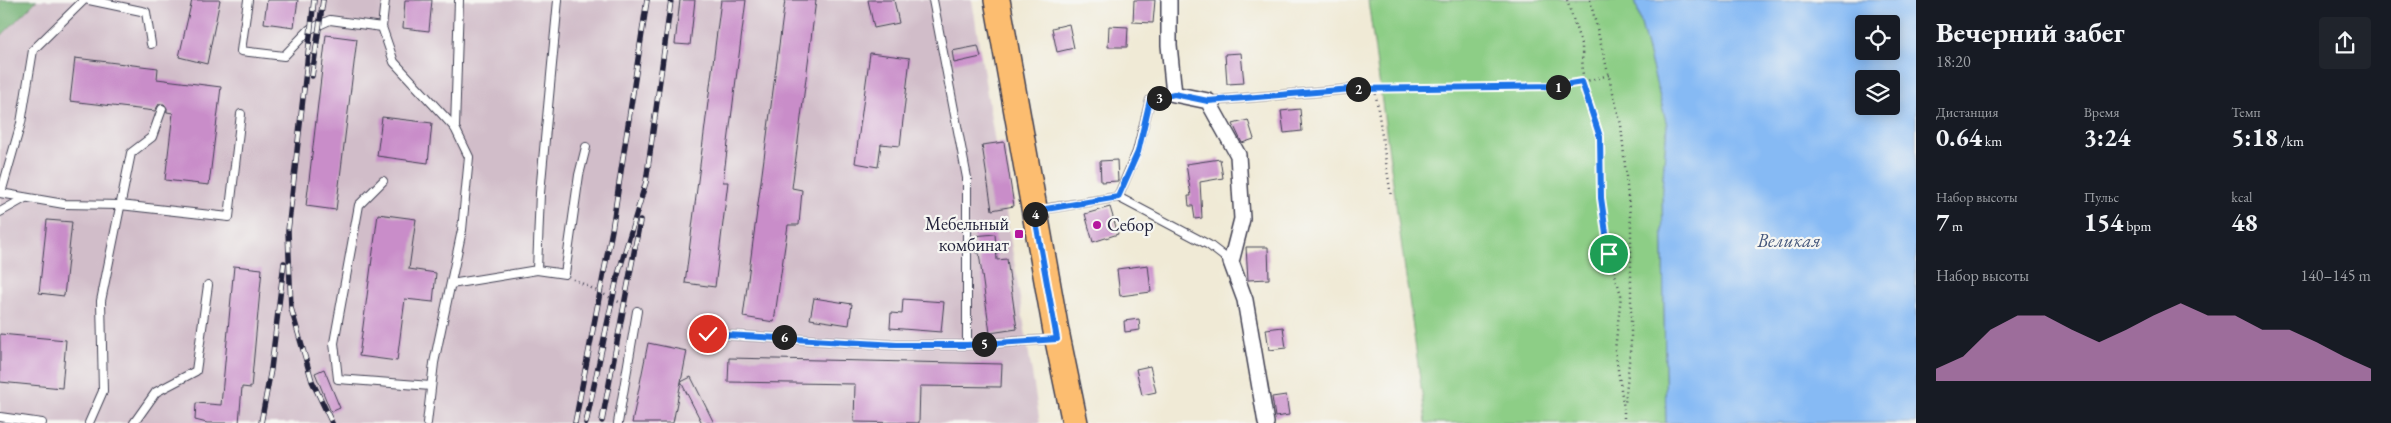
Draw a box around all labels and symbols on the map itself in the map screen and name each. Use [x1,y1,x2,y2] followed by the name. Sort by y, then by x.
[1546,74,1570,100] pin: 1
[1346,76,1370,102] pin: 2
[1146,86,1172,110] pin: 3
[1022,202,1048,226] pin: 4
[925,212,1010,256] place label: Мебельный комбинат
[1107,213,1154,236] place label: Себор
[1091,219,1103,231] marker: Себор
[1013,228,1025,240] marker: Мебельный комбинат
[1756,228,1821,253] water label: Великая
[1588,233,1630,275] pin
[687,313,729,355] pin
[772,324,796,350] pin: 6
[972,332,996,356] pin: 5

